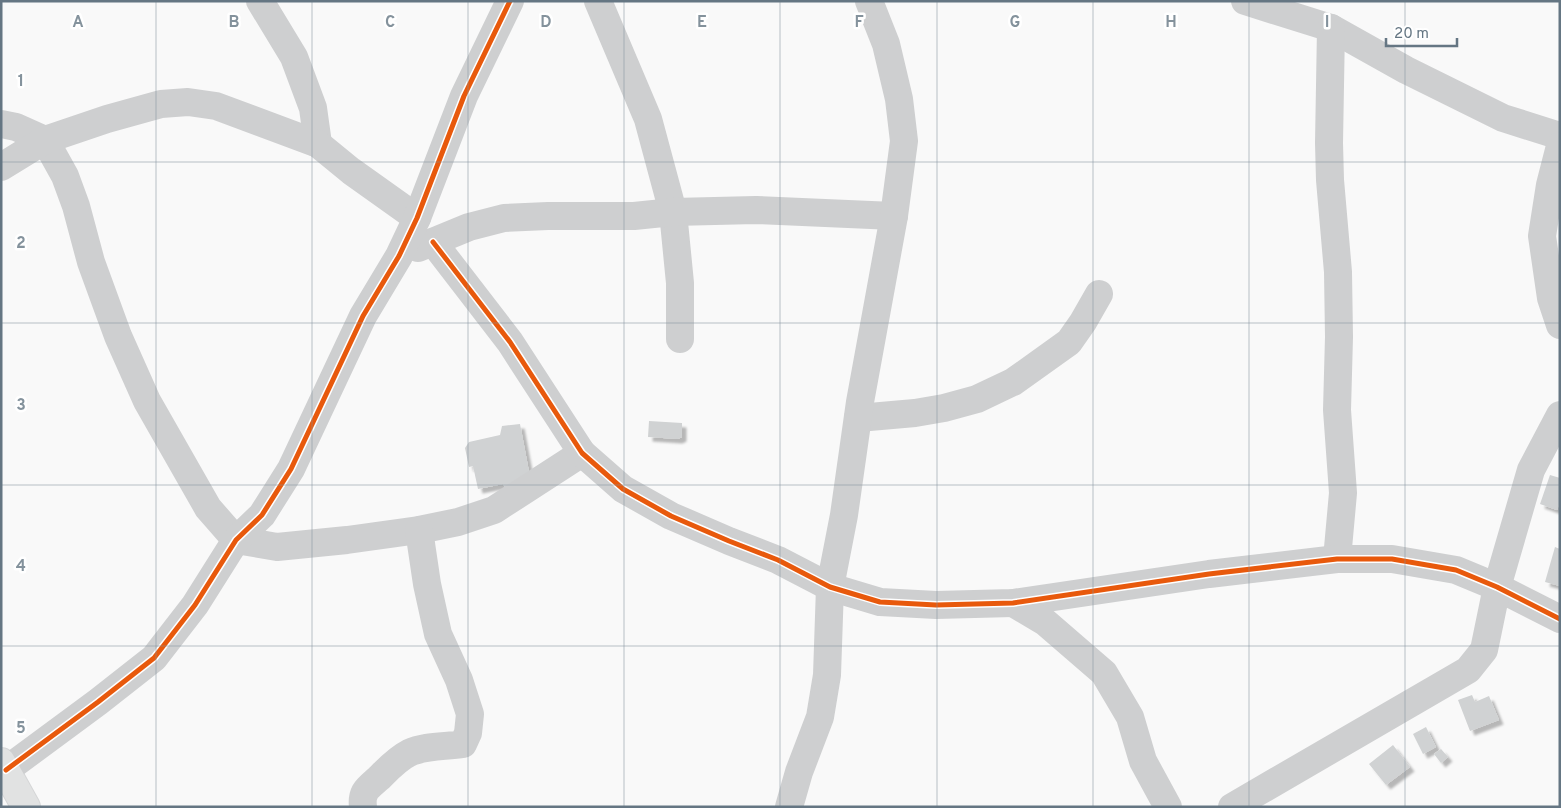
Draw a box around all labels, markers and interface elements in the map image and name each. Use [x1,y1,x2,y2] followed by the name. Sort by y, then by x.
[72,13,84,33] text: A
[228,13,240,33] text: B
[385,13,395,33] text: C
[540,13,552,33] text: D
[697,13,707,33] text: E
[854,13,864,33] text: F
[1010,13,1020,33] text: G
[1165,13,1177,33] text: H
[1325,13,1329,33] text: I
[1386,15,1457,47] scale bar
[1394,25,1429,44] text: 20 m
[18,72,24,92] text: 1
[16,234,26,254] text: 2
[16,396,26,416] text: 3
[16,557,26,577] text: 4
[16,719,26,739] text: 5

